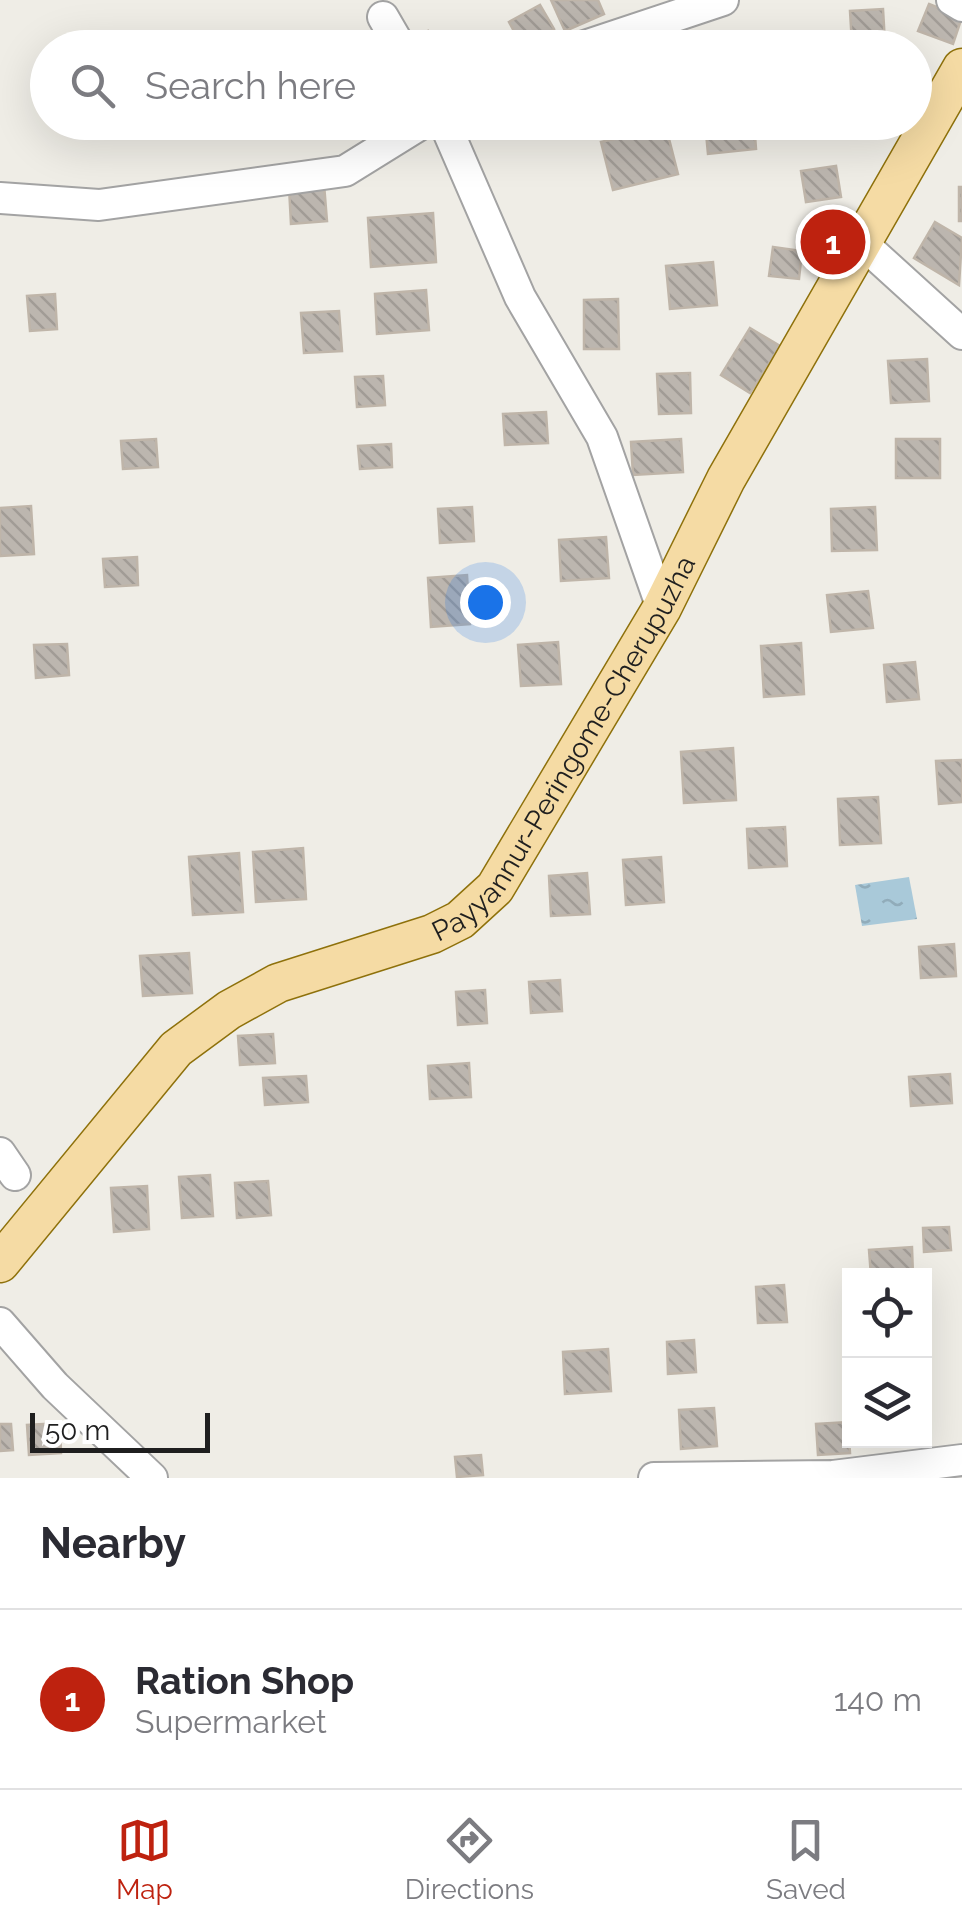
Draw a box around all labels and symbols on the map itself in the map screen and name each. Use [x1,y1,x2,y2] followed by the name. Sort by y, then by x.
[800,204,866,280] pin: 1
[427,550,702,948] street label: Payyannur-Peringome-Cherupuzha
[460,577,511,628] your location
[30,1408,210,1452] scale bar

